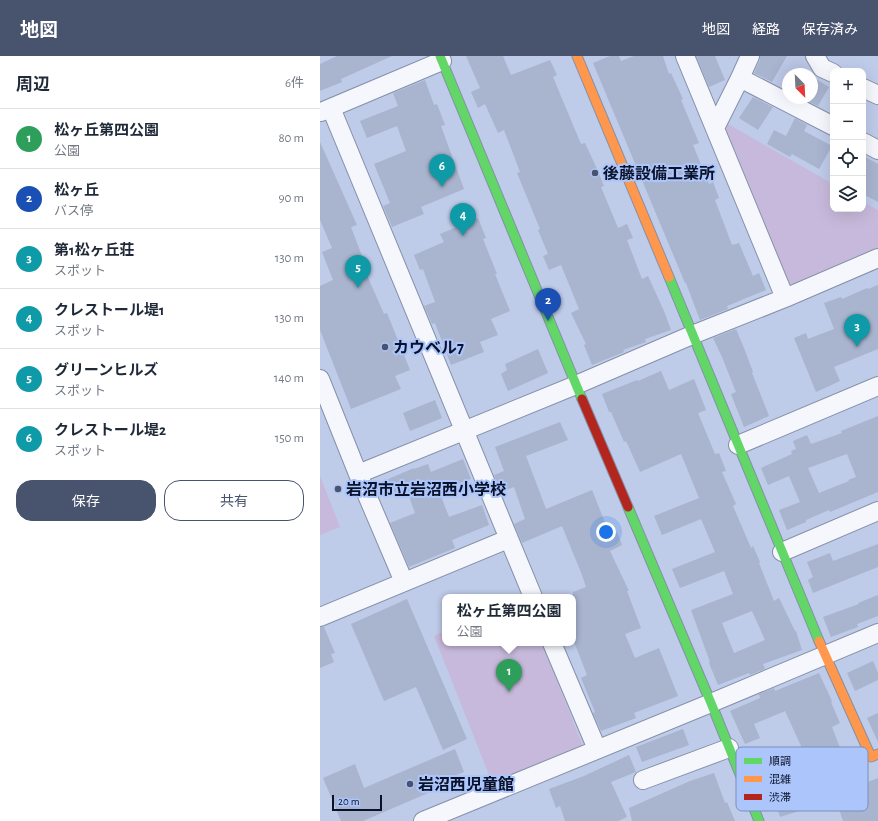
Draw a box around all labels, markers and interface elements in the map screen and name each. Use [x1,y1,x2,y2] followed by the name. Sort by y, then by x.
[20,21,58,40] text: 地図
[702,23,730,37] text: 地図
[752,23,780,37] text: 経路
[802,23,858,37] text: 保存済み
[782,68,818,104] north arrow
[830,68,866,212] map controls
[830,68,866,104] button: +
[16,76,50,93] text: 周辺
[285,77,304,90] text: 6件
[830,104,866,140] button: −
[54,123,159,138] text: 松ヶ丘第四公園
[27,132,31,145] text: 1
[278,132,304,145] text: 80 m
[830,140,866,176] button: locate
[54,145,80,158] text: 公園
[429,154,455,187] pin: 6
[603,165,715,182] place label: 後藤設備工業所
[590,168,600,178] marker: 後藤設備工業所
[830,176,866,212] button: layers
[54,183,99,198] text: 松ヶ丘
[26,192,32,205] text: 2
[278,192,304,205] text: 90 m
[450,203,476,236] pin: 4
[54,205,93,218] text: バス停
[54,243,134,258] text: 第1松ヶ丘荘
[26,252,32,265] text: 3
[275,252,304,265] text: 130 m
[345,255,371,288] pin: 5
[54,265,106,278] text: スポット
[535,288,561,321] pin: 2
[54,303,164,318] text: クレストール堤1
[26,312,32,325] text: 4
[275,312,304,325] text: 130 m
[844,314,870,347] pin: 3
[54,325,106,338] text: スポット
[393,340,464,356] place label: カウベル7
[380,342,390,352] marker: カウベル7
[54,363,158,378] text: グリーンヒルズ
[26,372,32,385] text: 5
[274,372,304,385] text: 140 m
[54,385,106,398] text: スポット
[54,423,166,438] text: クレストール堤2
[26,432,32,445] text: 6
[275,432,304,445] text: 150 m
[54,445,106,458] text: スポット
[16,480,156,521] button: 保存
[164,480,304,521] button: 共有
[346,481,506,498] place label: 岩沼市立岩沼西小学校
[333,484,343,494] marker: 岩沼市立岩沼西小学校
[596,522,616,542] your location
[442,594,576,646] popup
[456,604,562,619] text: 松ヶ丘第四公園
[456,626,483,639] text: 公園
[496,659,522,692] pin: 1
[736,747,868,811] legend
[769,756,791,767] text: 順調
[769,773,791,785] text: 混雑
[418,776,514,793] place label: 岩沼西児童館
[405,779,415,789] marker: 岩沼西児童館
[769,792,791,803] text: 渋滞
[332,793,382,812] scale bar
[338,796,359,807] text: 20 m

